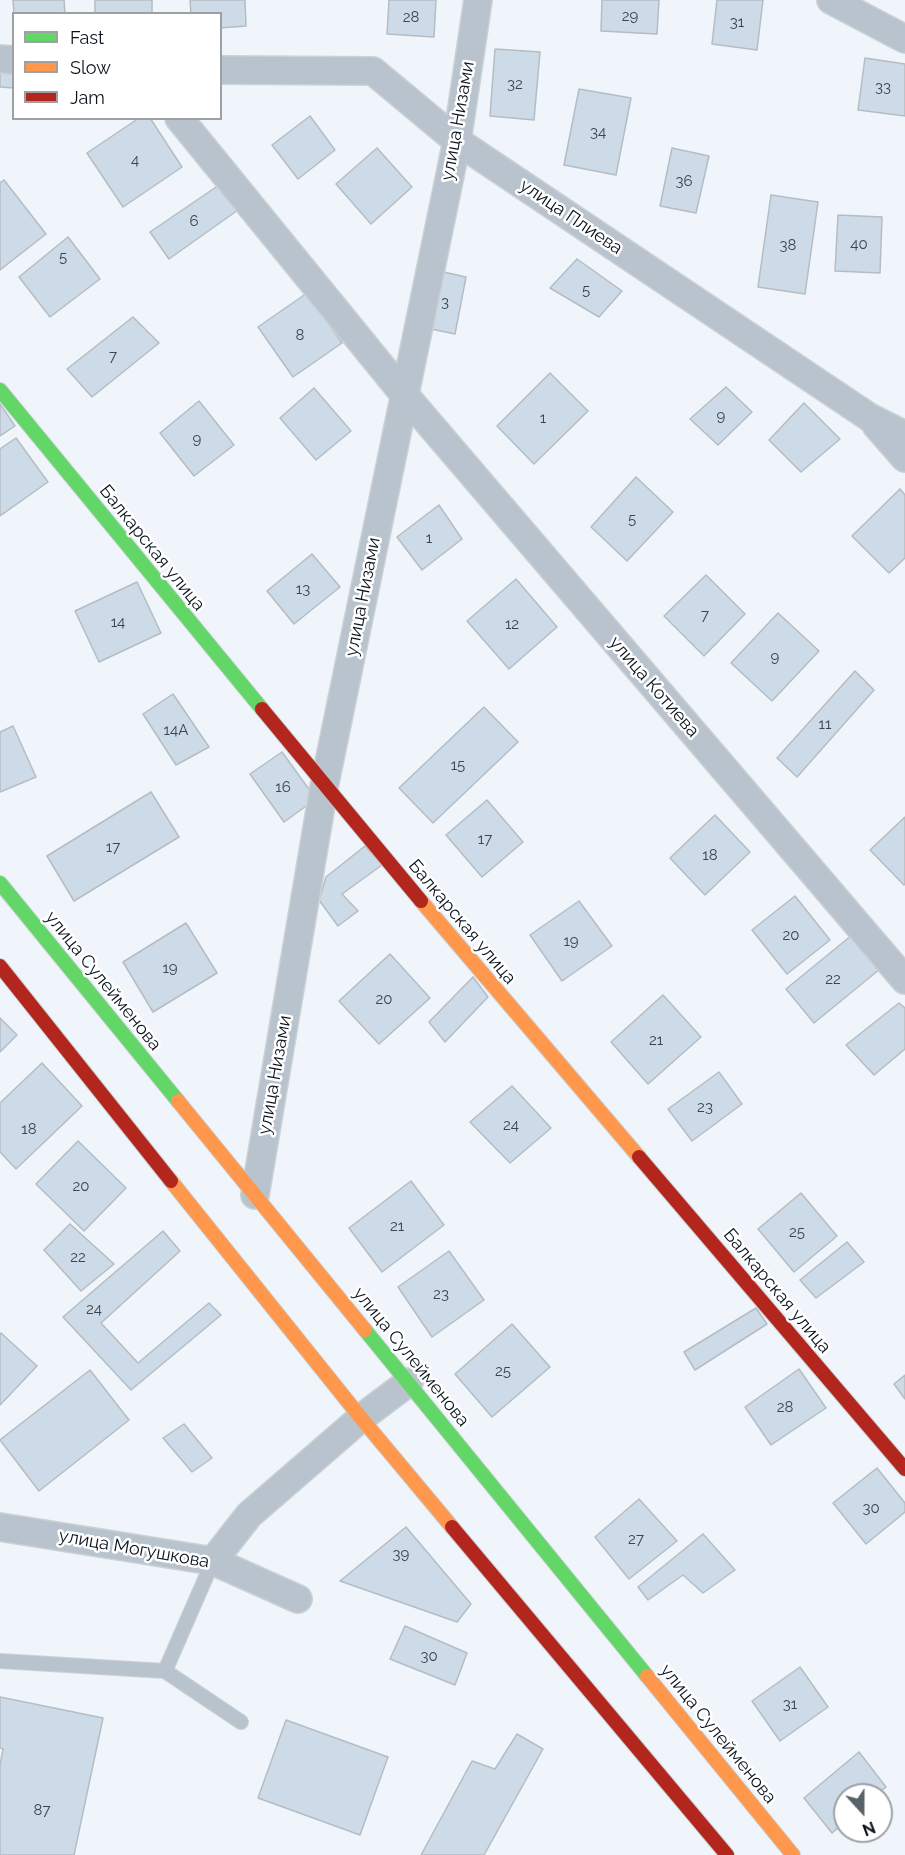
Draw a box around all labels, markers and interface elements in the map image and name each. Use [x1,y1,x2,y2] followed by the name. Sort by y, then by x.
[622,7,638,25] house number: 29
[403,8,419,26] house number: 28
[12,12,222,120] legend
[730,13,744,31] house number: 31
[70,27,104,48] text: Fast
[70,57,111,78] text: Slow
[437,60,479,182] street label: улица Низами
[507,75,523,93] house number: 32
[875,78,891,96] house number: 33
[70,87,105,108] text: Jam
[590,123,606,141] house number: 34
[131,151,139,169] house number: 4
[675,172,693,190] house number: 36
[516,175,626,259] street label: улица Плиева
[189,212,199,230] house number: 6
[850,235,868,253] house number: 40
[780,236,796,254] house number: 38
[59,248,67,266] house number: 5
[582,281,590,299] house number: 5
[441,293,449,311] house number: 3
[296,326,304,344] house number: 8
[109,347,117,365] house number: 7
[717,407,725,425] house number: 9
[540,409,546,427] house number: 1
[193,430,201,448] house number: 9
[95,481,209,615] street label: Балкарская улица
[628,510,636,528] house number: 5
[426,529,432,547] house number: 1
[341,536,385,658] street label: улица Низами
[296,580,310,598] house number: 13
[701,606,709,624] house number: 7
[111,613,125,631] house number: 14
[505,615,519,633] house number: 12
[604,632,704,742] street label: улица Котиева
[771,648,779,666] house number: 9
[819,715,831,733] house number: 11
[164,721,188,739] house number: 14А
[451,756,465,774] house number: 15
[275,778,291,796] house number: 16
[478,830,492,848] house number: 17
[106,838,120,856] house number: 17
[702,846,718,864] house number: 18
[404,855,520,989] street label: Балкарская улица
[40,907,166,1055] street label: улица Сулейменова
[783,926,799,944] house number: 20
[563,932,579,950] house number: 19
[162,959,178,977] house number: 19
[825,970,841,988] house number: 22
[376,990,392,1008] house number: 20
[254,1014,296,1136] street label: улица Низами
[649,1031,663,1049] house number: 21
[697,1098,713,1116] house number: 23
[503,1116,519,1134] house number: 24
[21,1120,37,1138] house number: 18
[73,1177,89,1195] house number: 20
[390,1217,404,1235] house number: 21
[789,1223,805,1241] house number: 25
[719,1224,835,1358] street label: Балкарская улица
[70,1248,86,1266] house number: 22
[348,1283,474,1431] street label: улица Сулейменова
[433,1285,449,1303] house number: 23
[86,1300,102,1318] house number: 24
[495,1362,511,1380] house number: 25
[777,1398,793,1416] house number: 28
[862,1499,880,1517] house number: 30
[57,1525,211,1573] street label: улица Могушкова
[628,1530,644,1548] house number: 27
[393,1545,409,1563] house number: 39
[420,1647,438,1665] house number: 30
[655,1660,781,1808] street label: улица Сулейменова
[783,1695,797,1713] house number: 31
[833,1783,893,1843] north arrow
[34,1801,50,1819] house number: 87
[860,1817,878,1839] text: N

